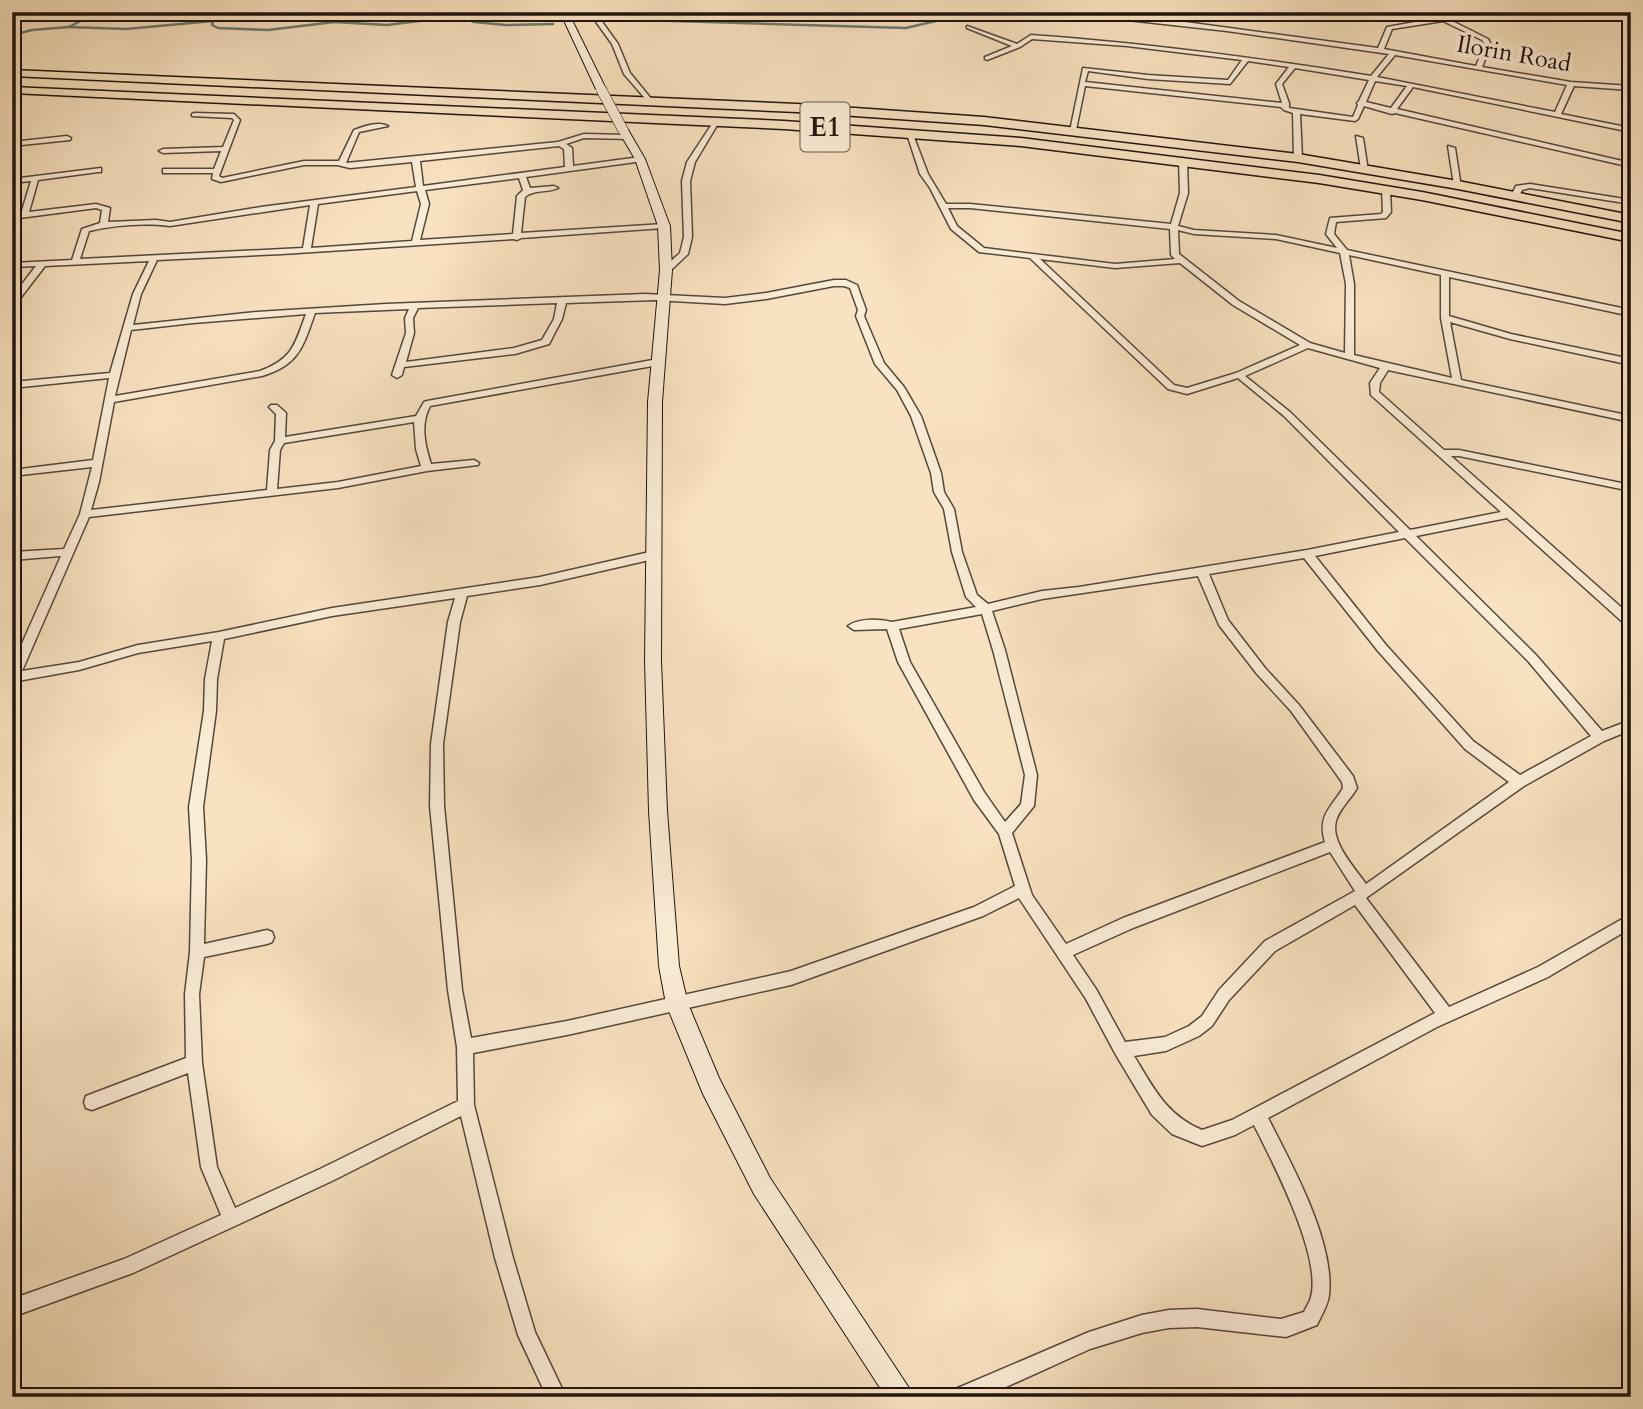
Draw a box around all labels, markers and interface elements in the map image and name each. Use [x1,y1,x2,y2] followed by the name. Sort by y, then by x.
[1454,28,1574,80] street label: Ilorin Road
[800,102,850,152] road number: E1

